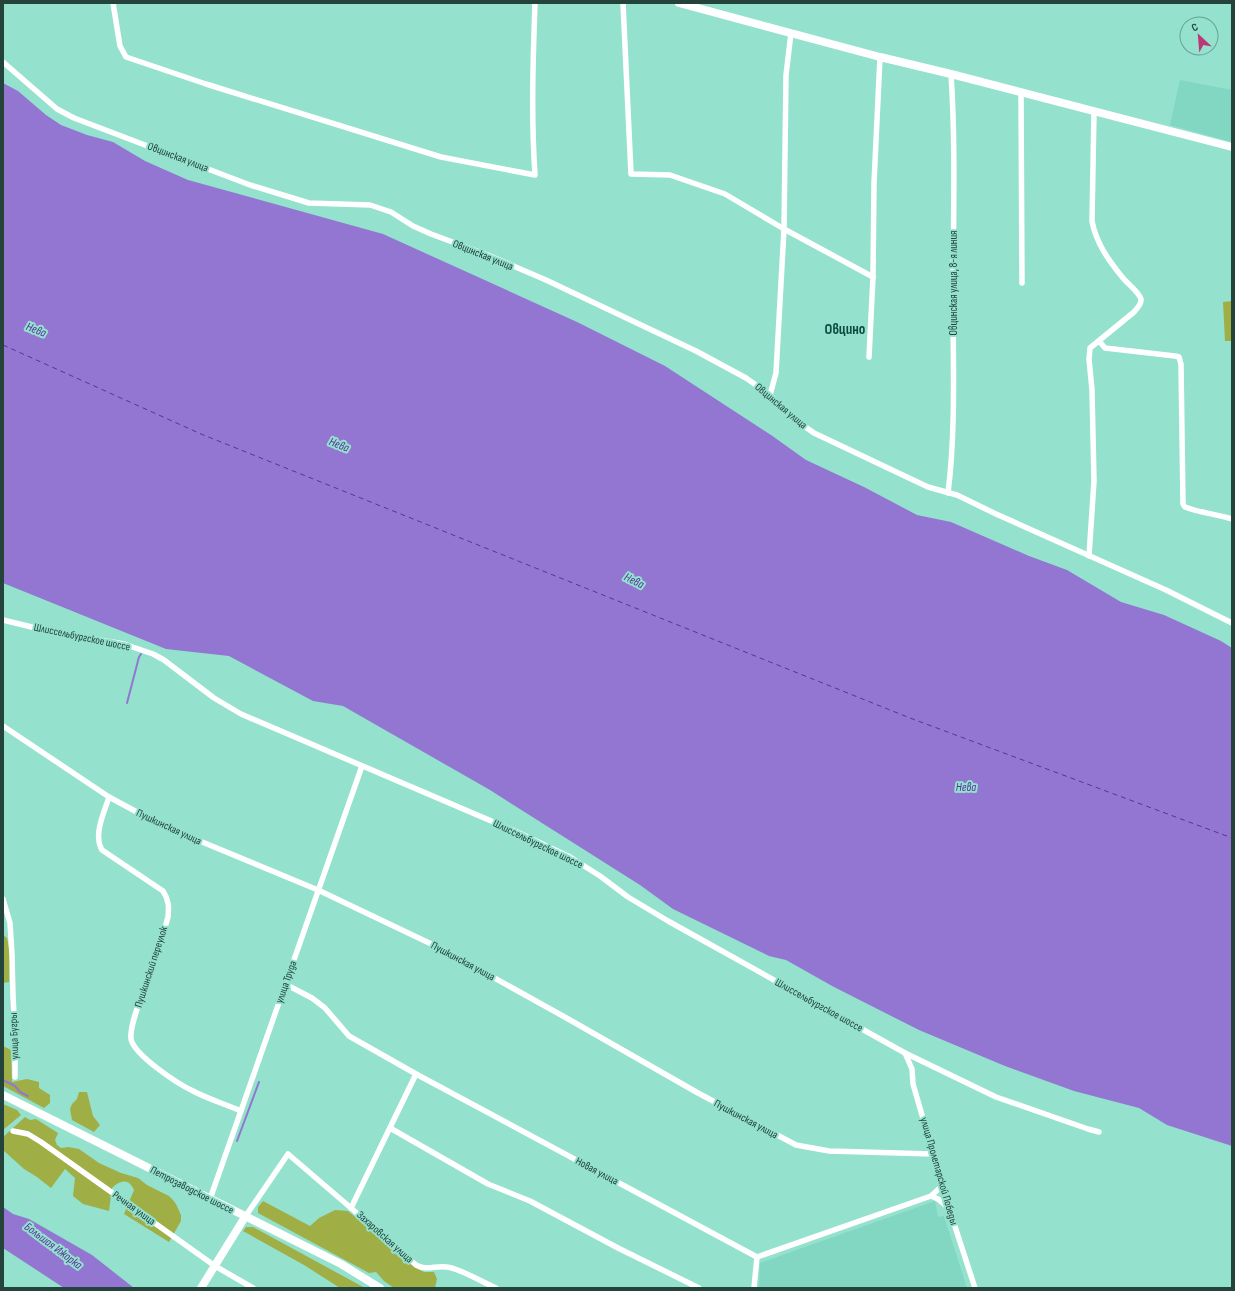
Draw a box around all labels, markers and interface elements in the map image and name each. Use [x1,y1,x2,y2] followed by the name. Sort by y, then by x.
[1179,16,1219,56] north arrow
[1189,20,1201,35] text: С
[146,139,210,175] street label: Овцинская улица
[947,231,960,335] street label: Овцинская улица, 8-я линия
[451,237,515,273] street label: Овцинская улица
[24,319,48,341] water label: Нева
[825,320,865,339] district label: Овцино
[752,380,810,432] street label: Овцинская улица
[327,434,351,456] water label: Нева
[622,570,647,592] water label: Нева
[33,620,131,654] street label: Шлиссельбургское шоссе
[956,780,976,795] water label: Нева
[134,806,204,848] street label: Пушкинская улица
[491,817,585,871] street label: Шлиссельбургское шоссе
[132,924,171,1009] street label: Пушкинский переулок
[429,939,497,983] street label: Пушкинская улица
[273,959,299,1005] street label: улица Труда
[773,975,865,1035] street label: Шлиссельбургское шоссе
[7,1012,21,1060] street label: улица Бугры
[712,1097,780,1141] street label: Пушкинская улица
[917,1116,961,1226] street label: улица Пролетарской Победы
[573,1154,621,1188] street label: Новая улица
[148,1163,236,1217] street label: Петрозаводское шоссе
[110,1188,158,1228] street label: Речная улица
[354,1208,416,1266] street label: Захаровская улица
[21,1219,85,1273] water label: Большая Ижорка

